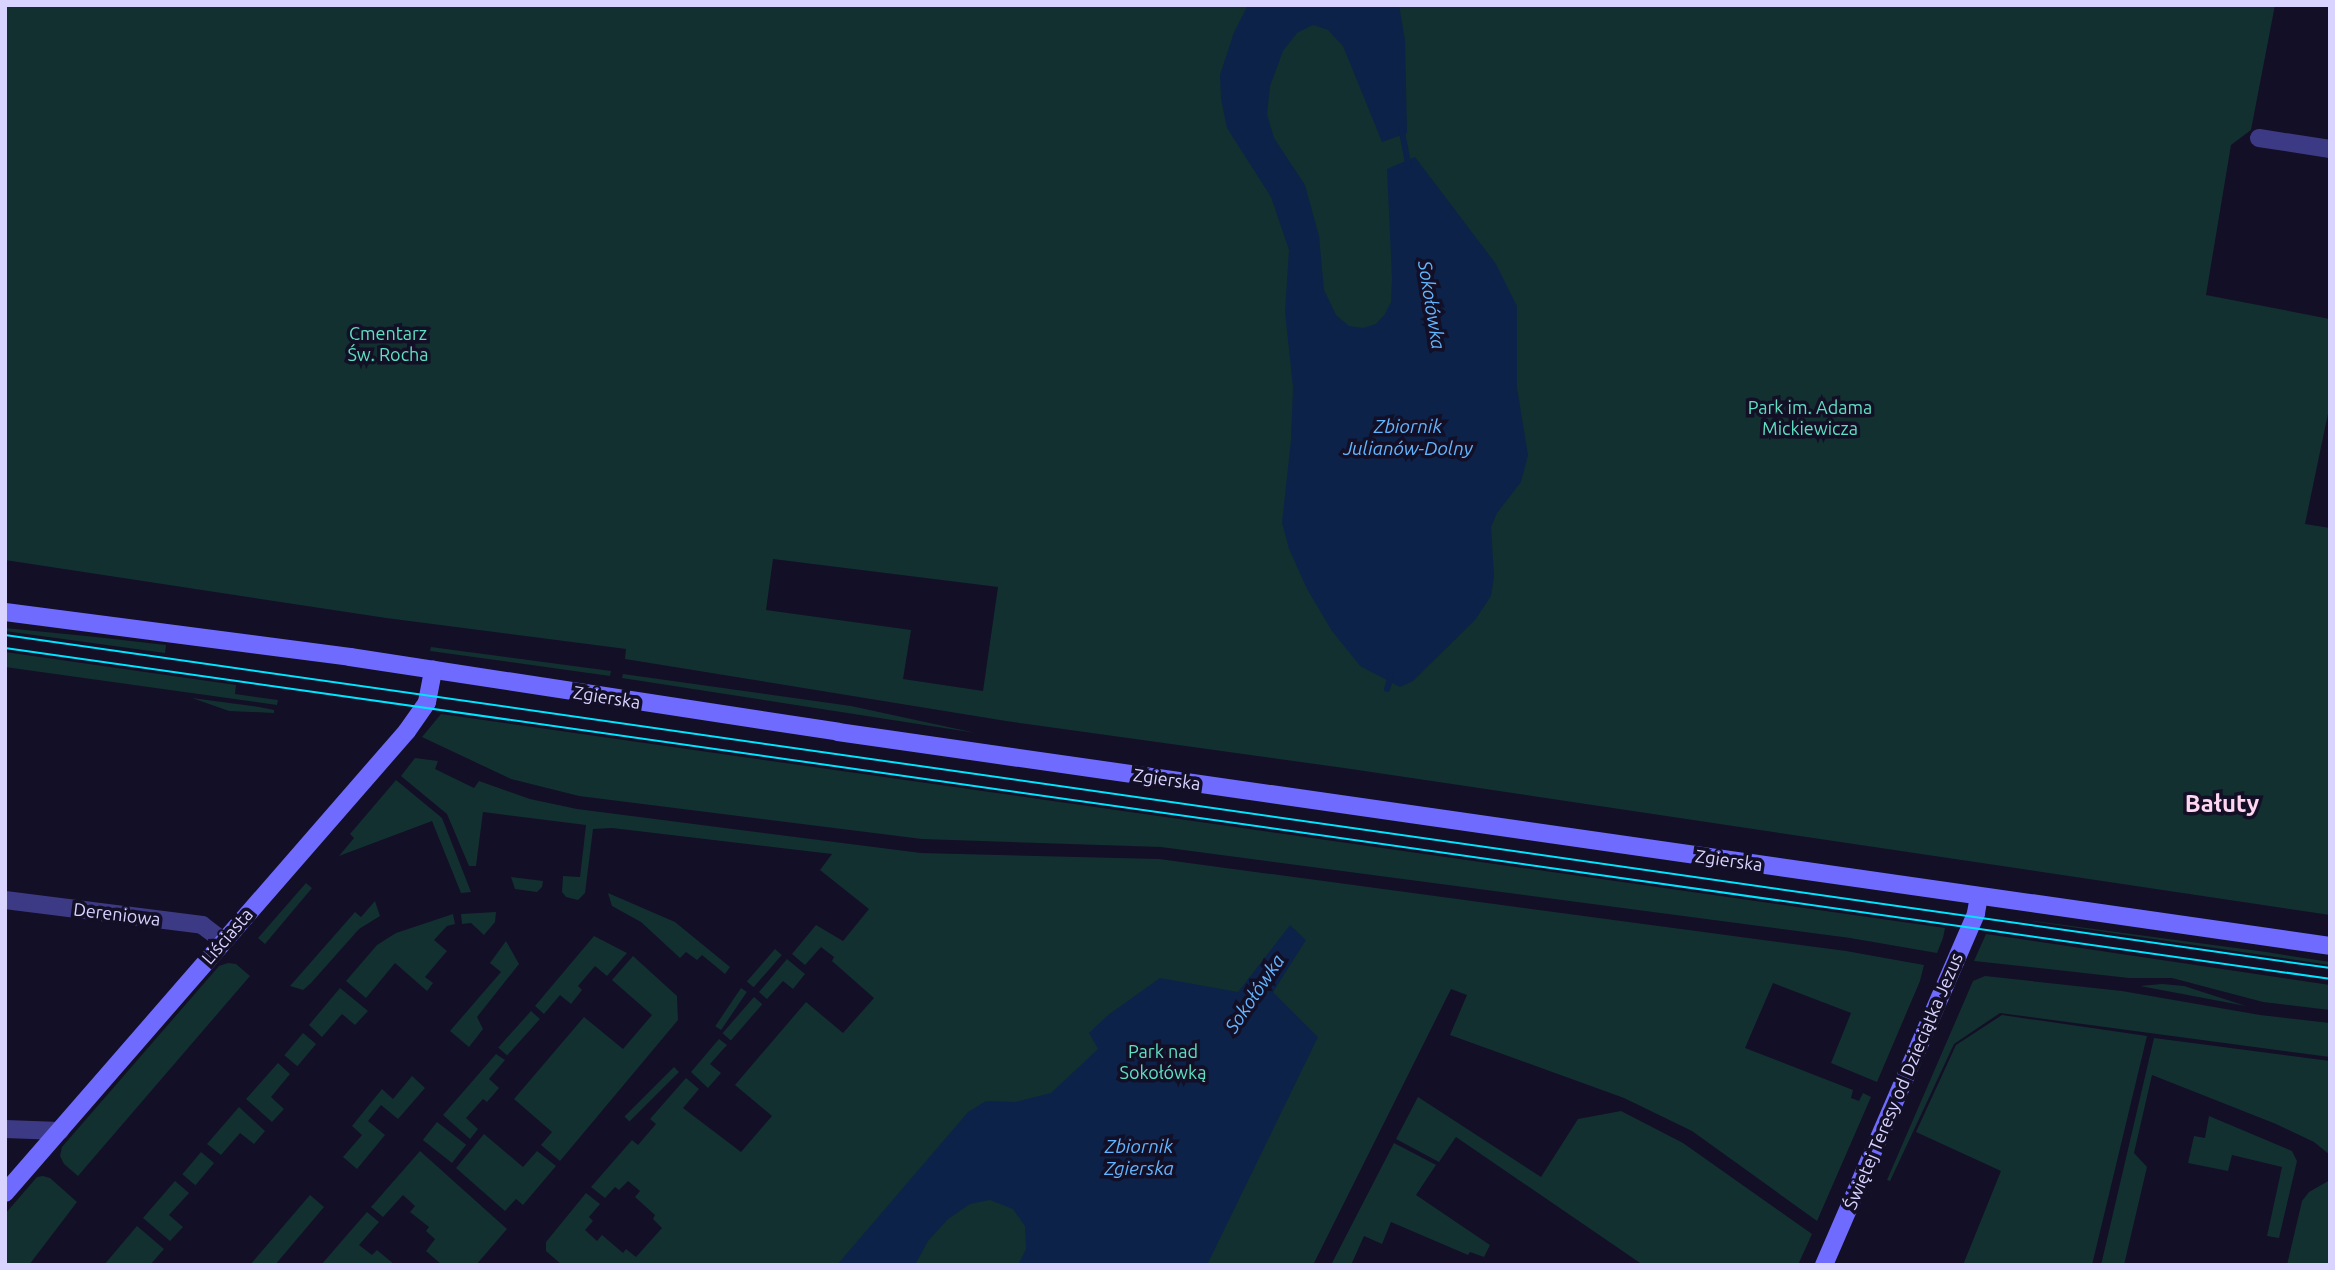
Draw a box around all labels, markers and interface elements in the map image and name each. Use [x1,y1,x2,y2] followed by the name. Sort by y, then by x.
[1413,259,1449,351] water label: Sokołówka
[347,323,429,366] park label: Cmentarz Św. Rocha
[1748,397,1872,440] park label: Park im. Adama Mickiewicza
[1343,416,1473,460] water label: Zbiornik Julianów-Dolny
[572,681,642,713] street label: Zgierska
[1132,764,1202,794] street label: Zgierska
[2185,790,2259,818] district label: Bałuty
[1694,845,1764,875] street label: Zgierska
[72,898,162,930] street label: Dereniowa
[197,903,257,969] street label: Liściasta
[1839,949,1967,1213] street label: Świętej Teresy od Dzieciątka Jezus
[1220,950,1290,1038] water label: Sokołówka
[1120,1041,1206,1084] park label: Park nad Sokołówką
[1104,1136,1174,1180] water label: Zbiornik Zgierska

